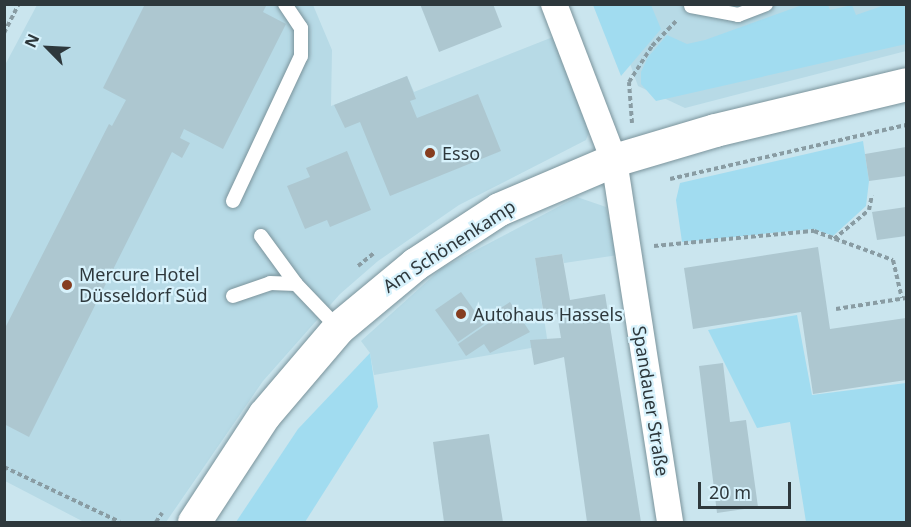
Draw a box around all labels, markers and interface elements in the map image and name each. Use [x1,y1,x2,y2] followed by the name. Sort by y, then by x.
[18,18,78,78] north arrow
[19,30,44,51] text: N
[442,142,480,164] place label: Esso
[423,146,437,160] marker: Esso
[379,195,519,297] street label: Am Schönenkamp
[79,264,208,306] place label: Mercure Hotel Düsseldorf Süd
[60,278,74,292] marker: Mercure Hotel Düsseldorf Süd
[473,303,623,325] place label: Autohaus Hassels
[454,307,468,321] marker: Autohaus Hassels
[628,324,674,478] street label: Spandauer Straße
[701,470,794,508] scale bar
[709,480,751,504] text: 20 m

